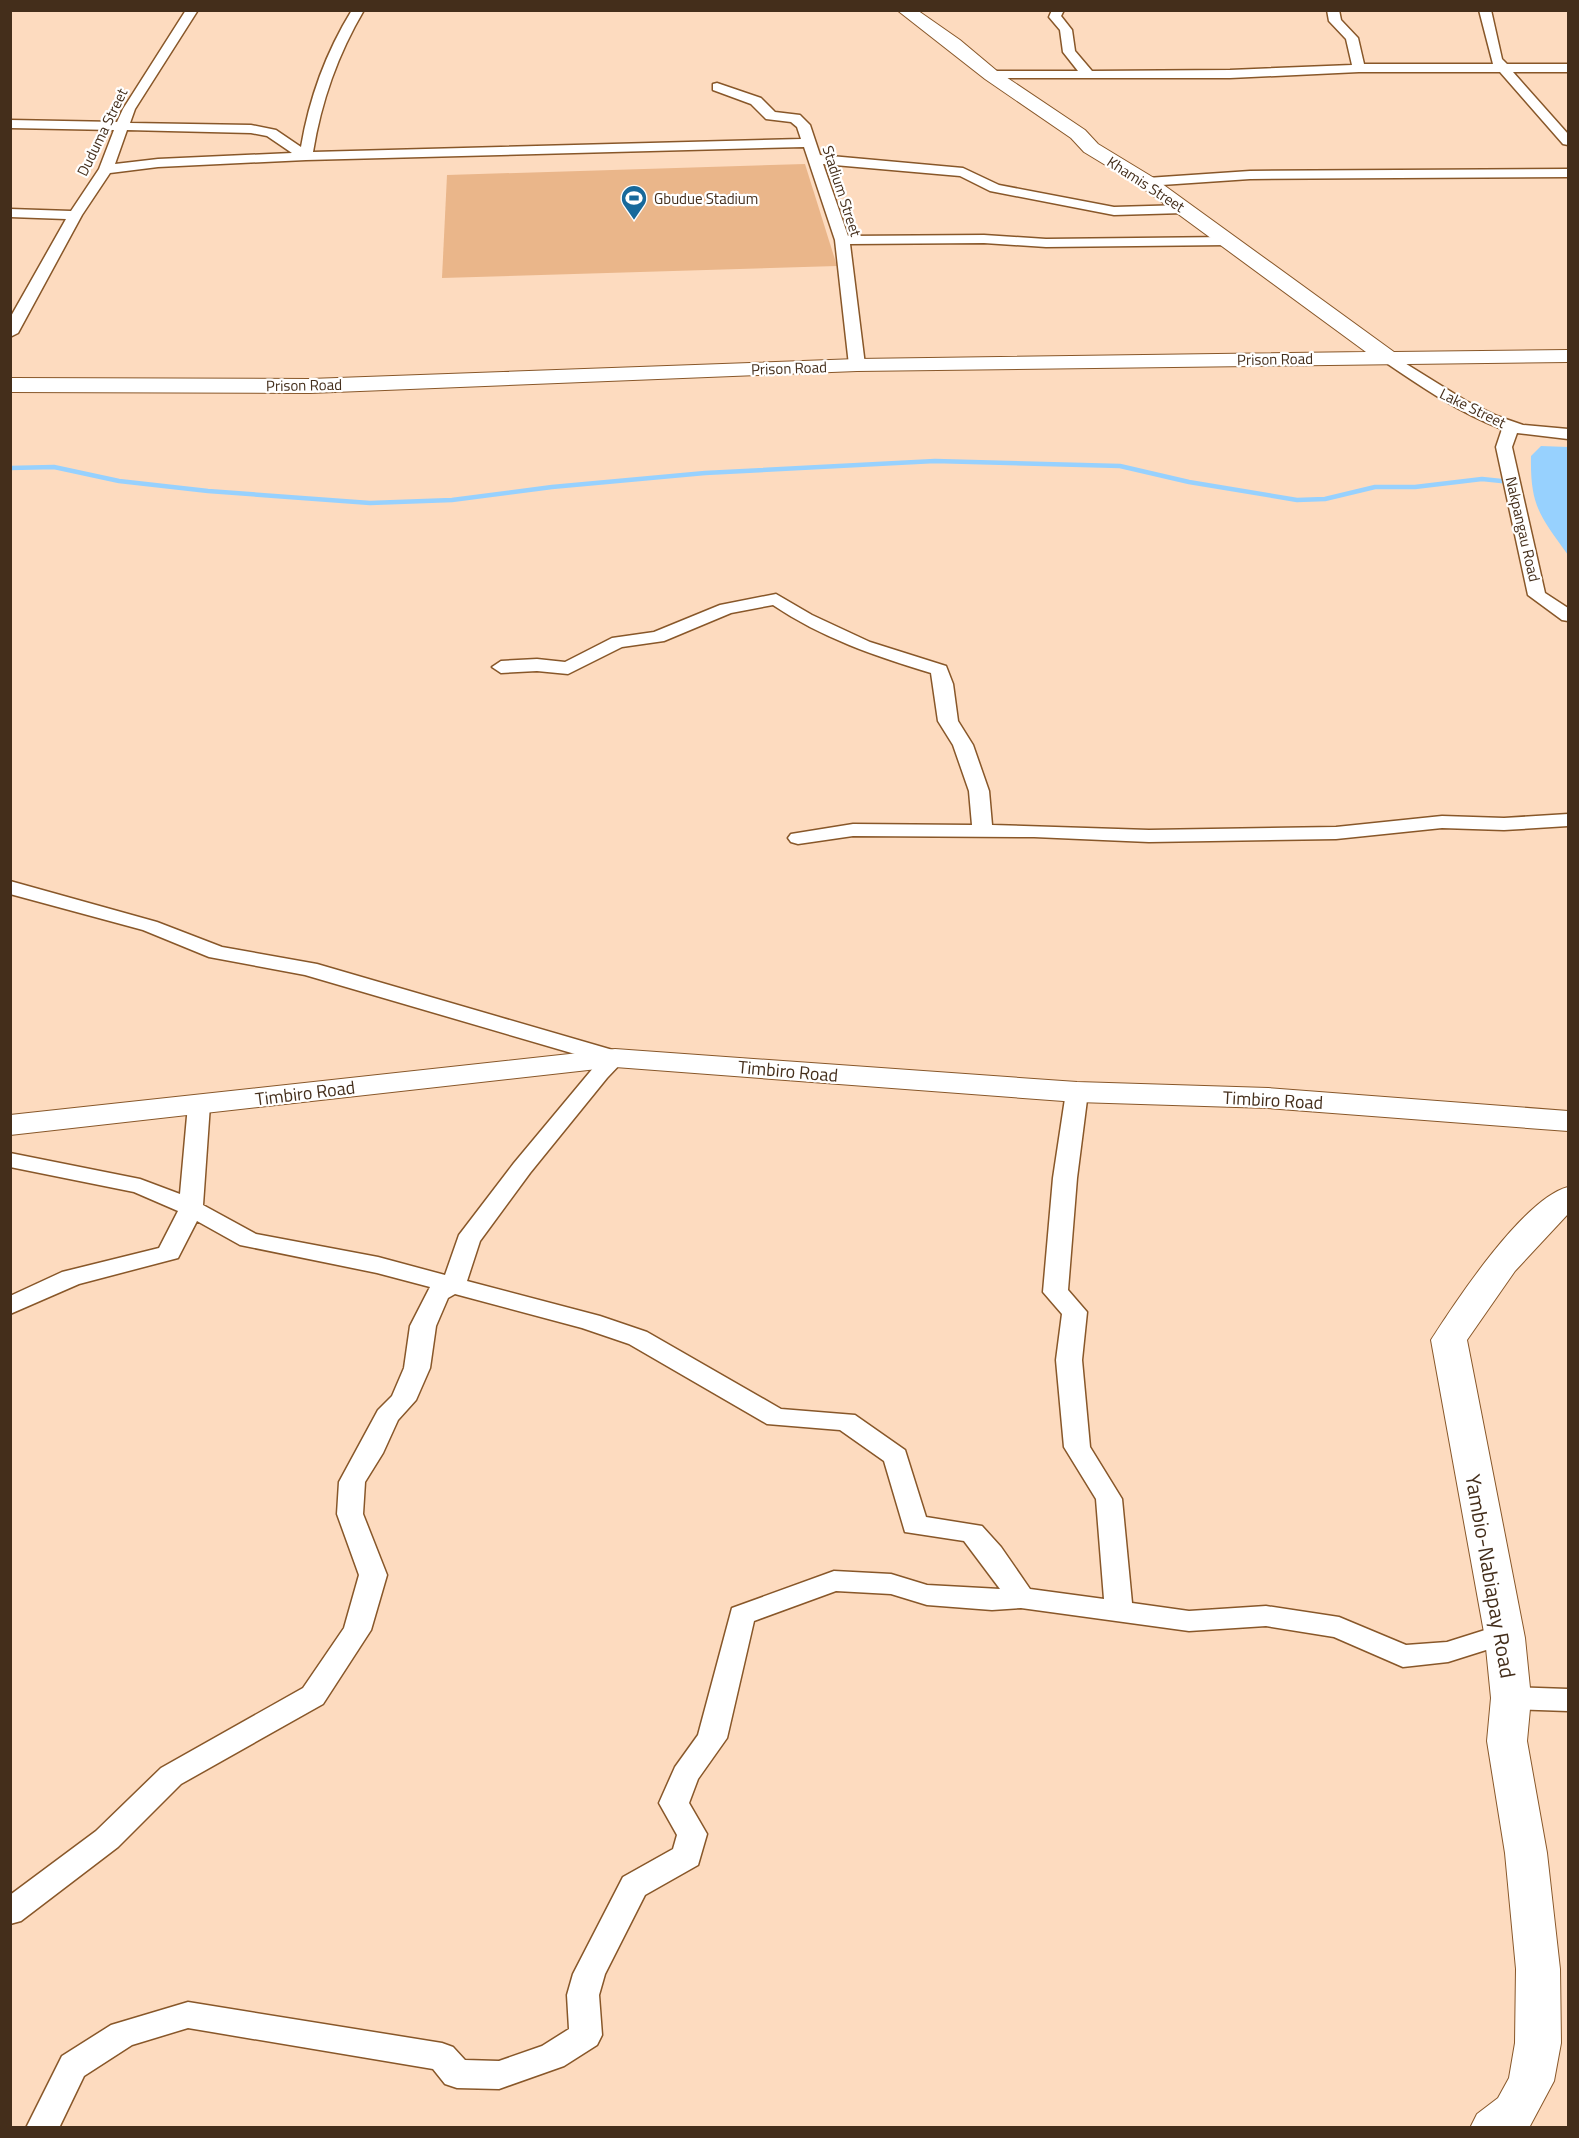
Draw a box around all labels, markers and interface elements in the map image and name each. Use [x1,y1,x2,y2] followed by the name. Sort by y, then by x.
[71,83,134,180] street label: Duduma Street
[816,143,868,240] street label: Stadium Street
[1102,150,1190,218] street label: Khamis Street
[619,183,649,221] sports icon: Gbudue Stadium
[654,187,758,210] place label: Gbudue Stadium
[1237,347,1313,371] street label: Prison Road
[751,355,827,381] street label: Prison Road
[266,373,342,397] street label: Prison Road
[1436,382,1511,434] street label: Lake Street
[1500,474,1546,584] street label: Nakpangau Road
[737,1053,839,1089] street label: Timbiro Road
[254,1073,356,1113] street label: Timbiro Road
[1222,1084,1324,1116] street label: Timbiro Road
[1457,1472,1525,1680] street label: Yambio-Nabiapay Road

